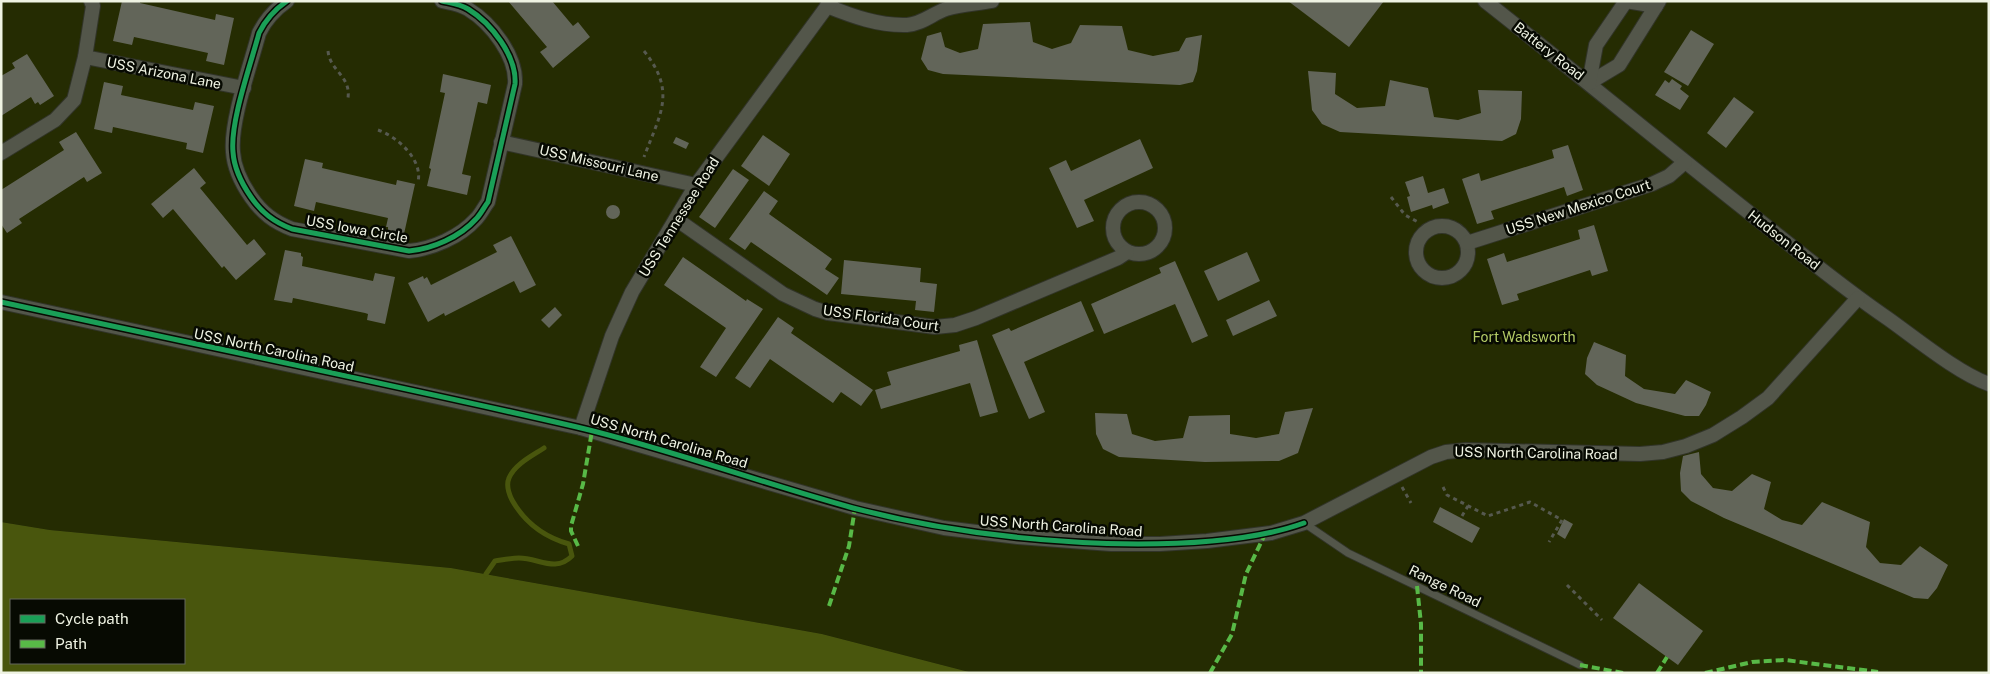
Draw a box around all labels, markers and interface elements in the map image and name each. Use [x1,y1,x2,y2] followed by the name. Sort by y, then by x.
[1511,19,1587,83] street label: Battery Road
[105,54,223,92] street label: USS Arizona Lane
[538,141,660,185] street label: USS Missouri Lane
[636,154,722,280] street label: USS Tennessee Road
[1504,176,1652,238] street label: USS New Mexico Court
[1745,207,1823,273] street label: Hudson Road
[305,212,409,246] street label: USS Iowa Circle
[822,302,940,334] street label: USS Florida Court
[192,325,356,375] street label: USS North Carolina Road
[1472,329,1576,345] park label: Fort Wadsworth
[588,411,750,471] street label: USS North Carolina Road
[1454,444,1618,462] street label: USS North Carolina Road
[979,512,1143,540] street label: USS North Carolina Road
[1406,562,1484,610] street label: Range Road
[10,599,185,664] legend
[55,610,129,627] text: Cycle path
[55,635,87,652] text: Path

